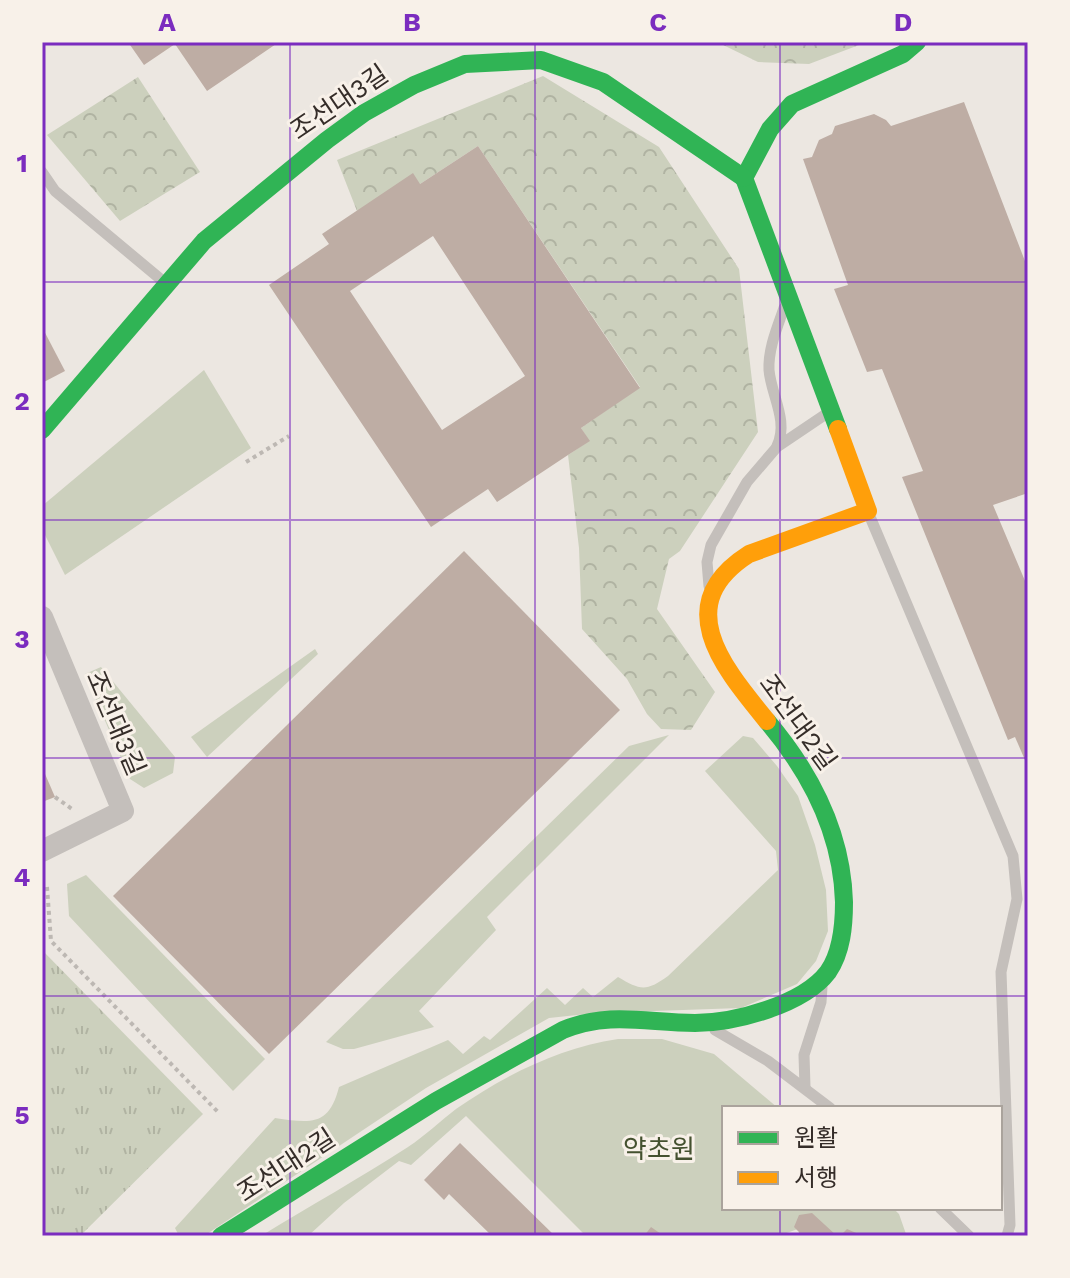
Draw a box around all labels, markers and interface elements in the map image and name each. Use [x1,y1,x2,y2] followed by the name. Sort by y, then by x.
[158,7,176,37] text: A
[403,7,421,37] text: B
[649,7,667,37] text: C
[894,7,912,37] text: D
[285,59,393,145] street label: 조선대3길
[16,148,28,178] text: 1
[14,386,30,416] text: 2
[14,624,30,654] text: 3
[81,666,151,780] street label: 조선대3길
[753,668,843,776] street label: 조선대2길
[14,862,31,892] text: 4
[14,1100,30,1130] text: 5
[722,1106,1002,1210] legend
[231,1122,341,1208] street label: 조선대2길
[794,1124,838,1152] text: 원활
[623,1134,695,1164] park label: 약초원
[794,1164,838,1192] text: 서행

